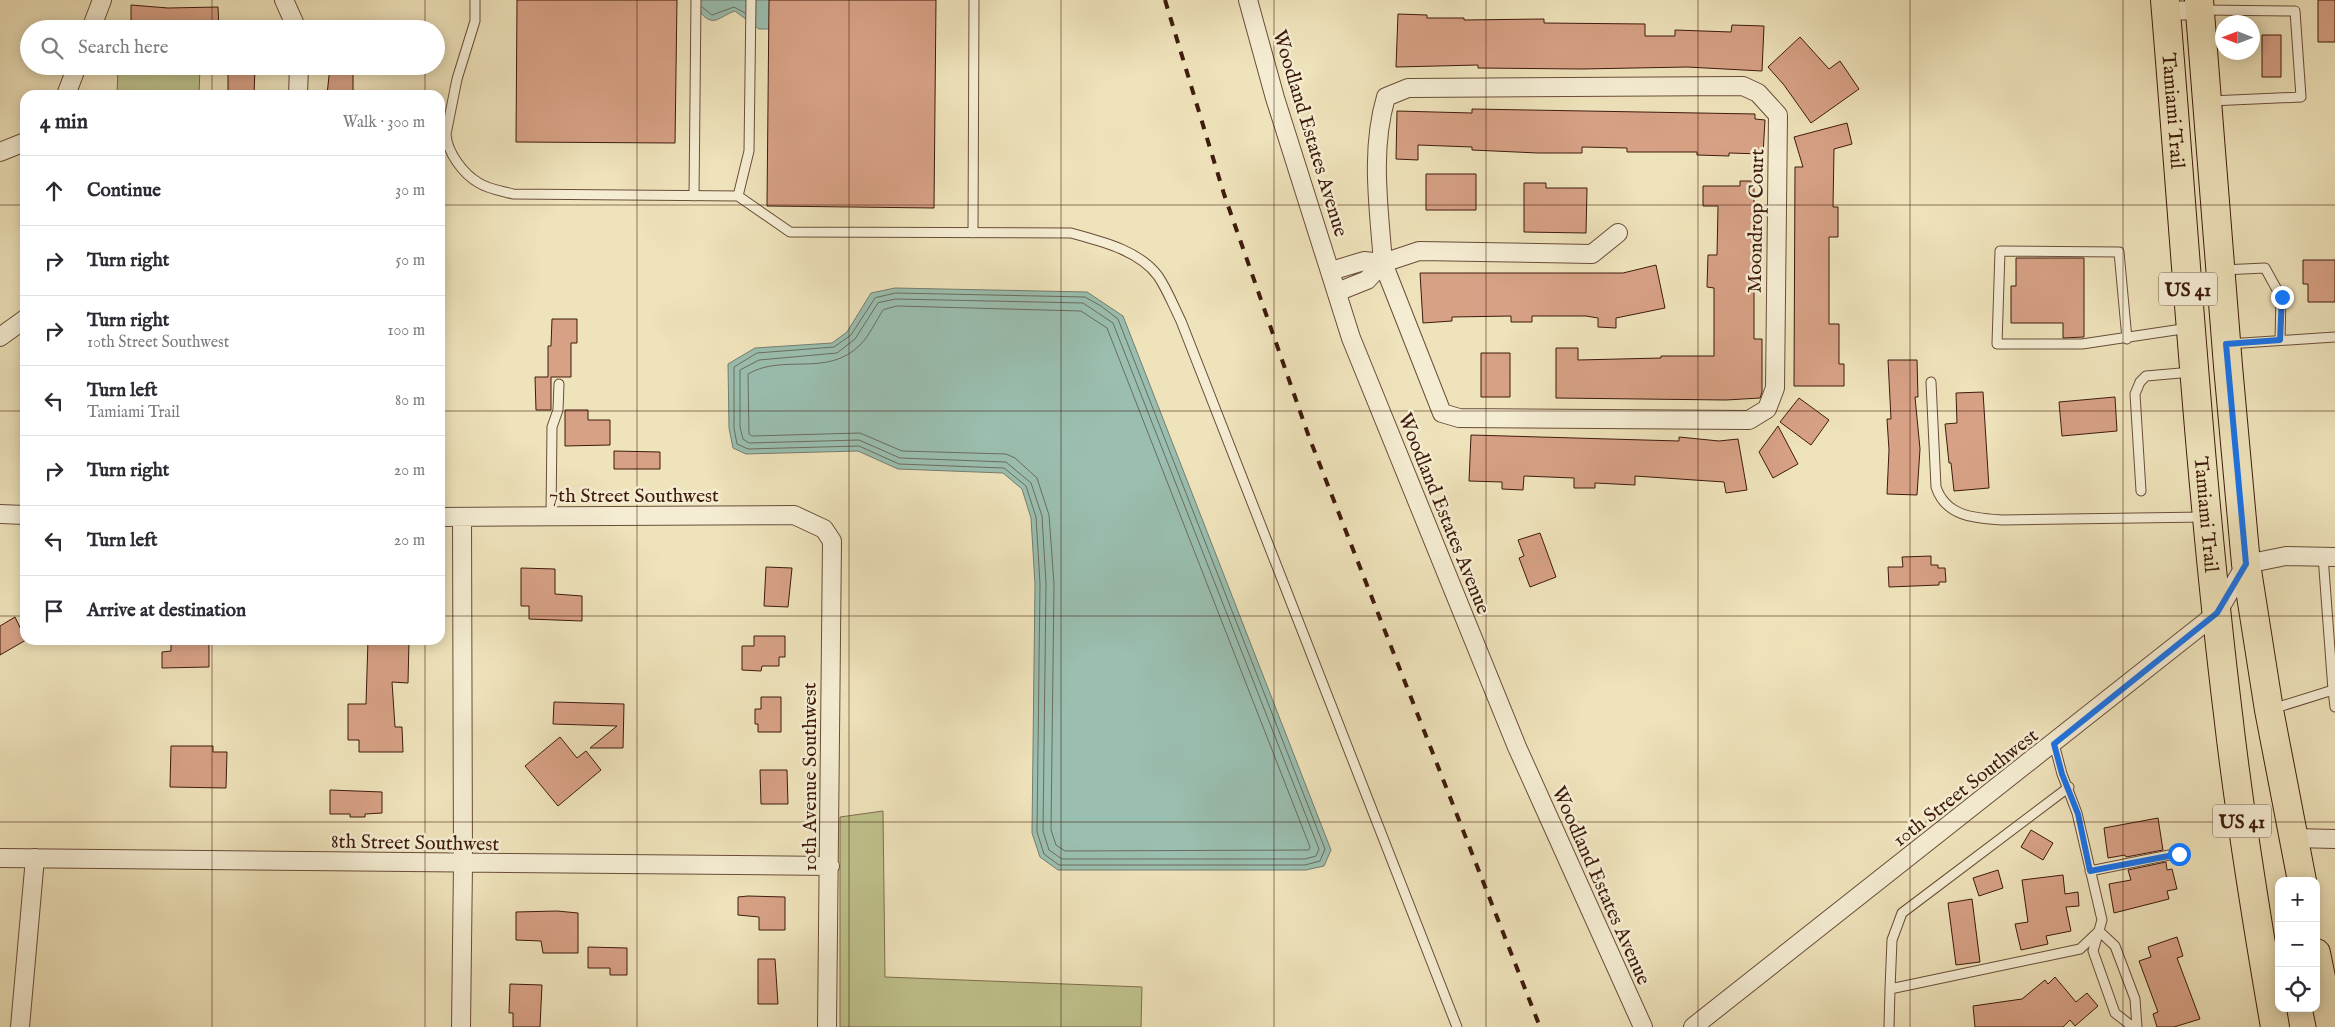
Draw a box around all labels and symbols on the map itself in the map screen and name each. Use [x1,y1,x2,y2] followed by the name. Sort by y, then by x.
[2215,15,2260,60] north arrow
[1266,27,1353,240] street label: Woodland Estates Avenue
[2155,52,2189,170] street label: Tamiami Trail
[1743,149,1770,293] street label: Moondrop Court
[2159,272,2217,306] road number: US 41
[2271,286,2294,309] route end
[1392,409,1495,618] street label: Woodland Estates Avenue
[2187,455,2223,574] street label: Tamiami Trail
[549,484,719,509] street label: 7th Street Southwest
[798,682,823,872] street label: 10th Avenue Southwest
[1888,724,2044,853] street label: 10th Street Southwest
[1545,782,1656,989] street label: Woodland Estates Avenue
[2213,804,2271,838] road number: US 41
[331,830,500,857] street label: 8th Street Southwest
[2168,843,2191,866] route start

